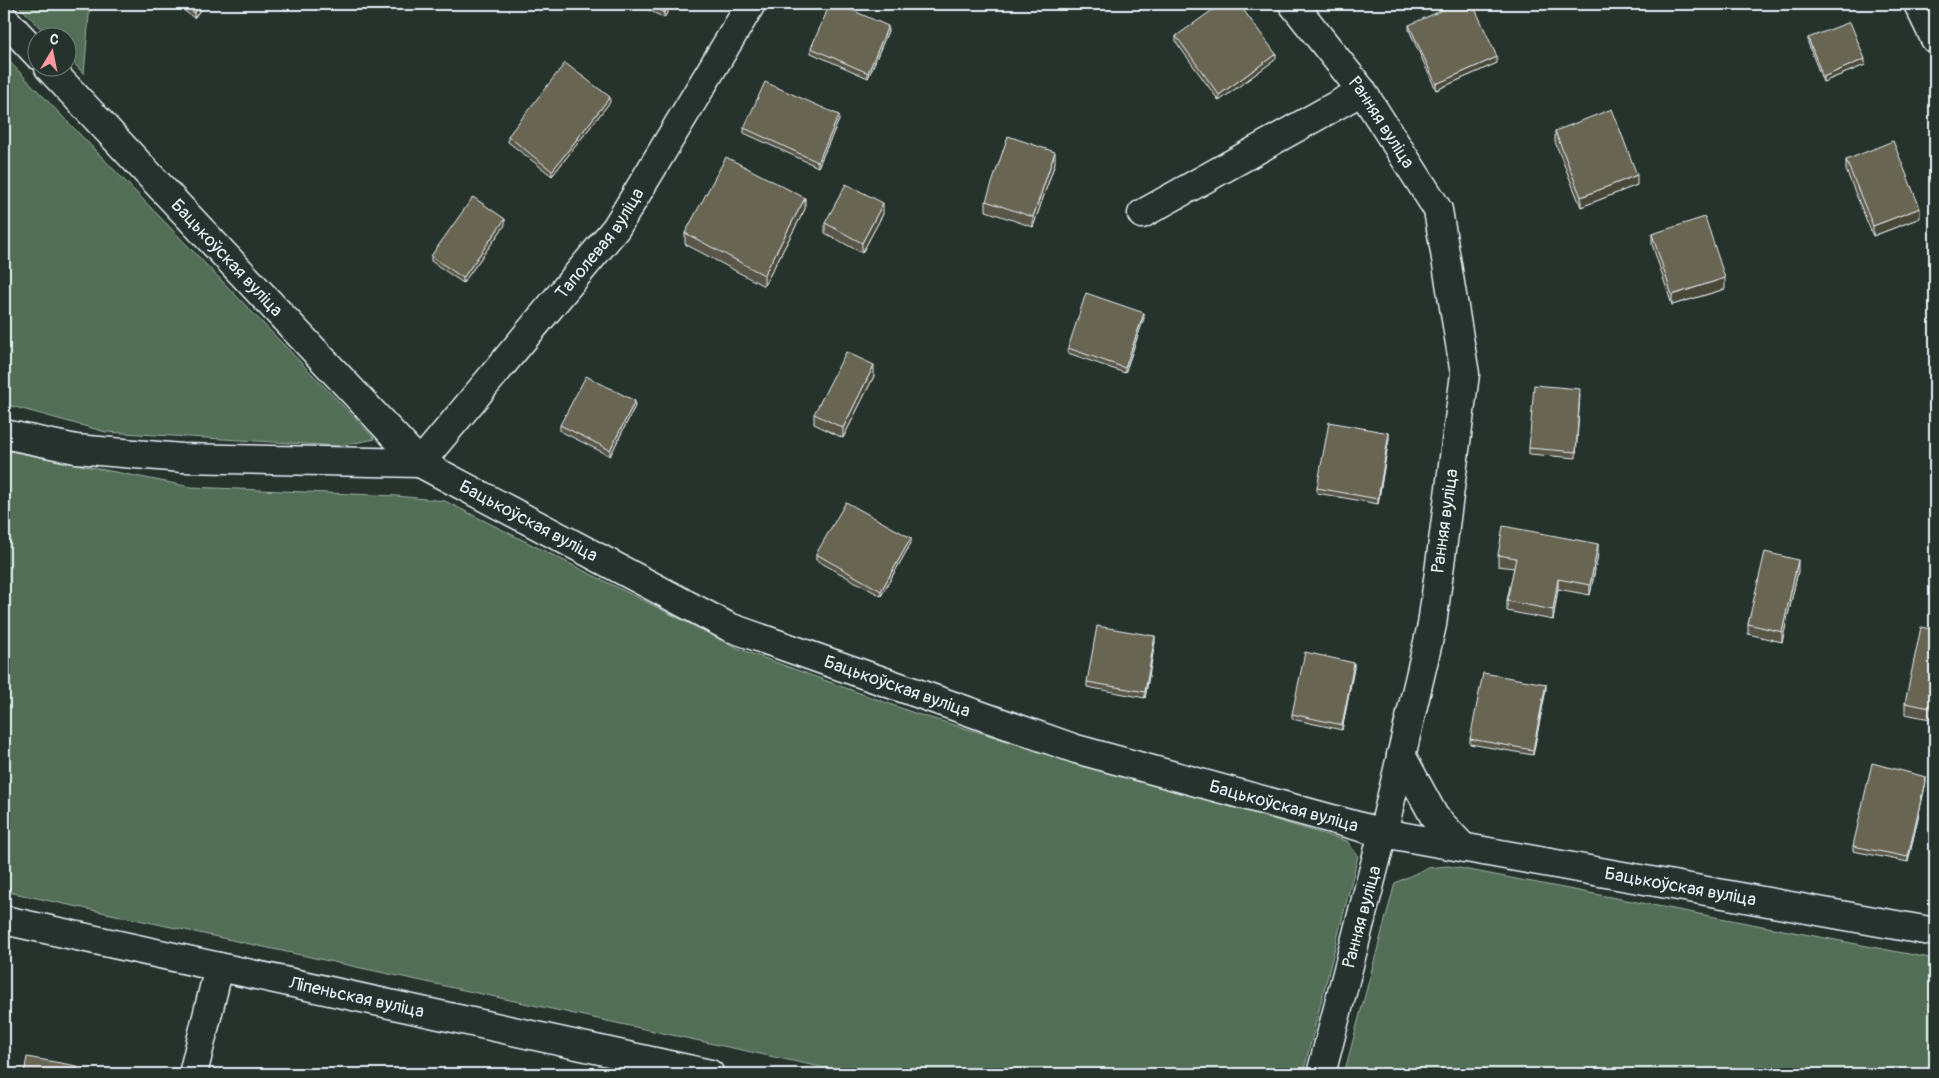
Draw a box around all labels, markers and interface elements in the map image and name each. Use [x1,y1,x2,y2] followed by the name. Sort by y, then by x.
[28,28,78,78] north arrow
[48,31,60,49] text: С
[1343,72,1420,173] street label: Ранняя вуліца
[550,183,649,304] street label: Таполевая вуліца
[166,194,288,321] street label: Бацькоўская вуліца
[1426,467,1464,575] street label: Ранняя вуліца
[455,475,602,567] street label: Бацькоўская вуліца
[821,650,973,722] street label: Бацькоўская вуліца
[1207,774,1361,837] street label: Бацькоўская вуліца
[1603,861,1758,911] street label: Бацькоўская вуліца
[1337,863,1387,971] street label: Ранняя вуліца
[286,971,426,1023] street label: Ліпеньская вуліца

